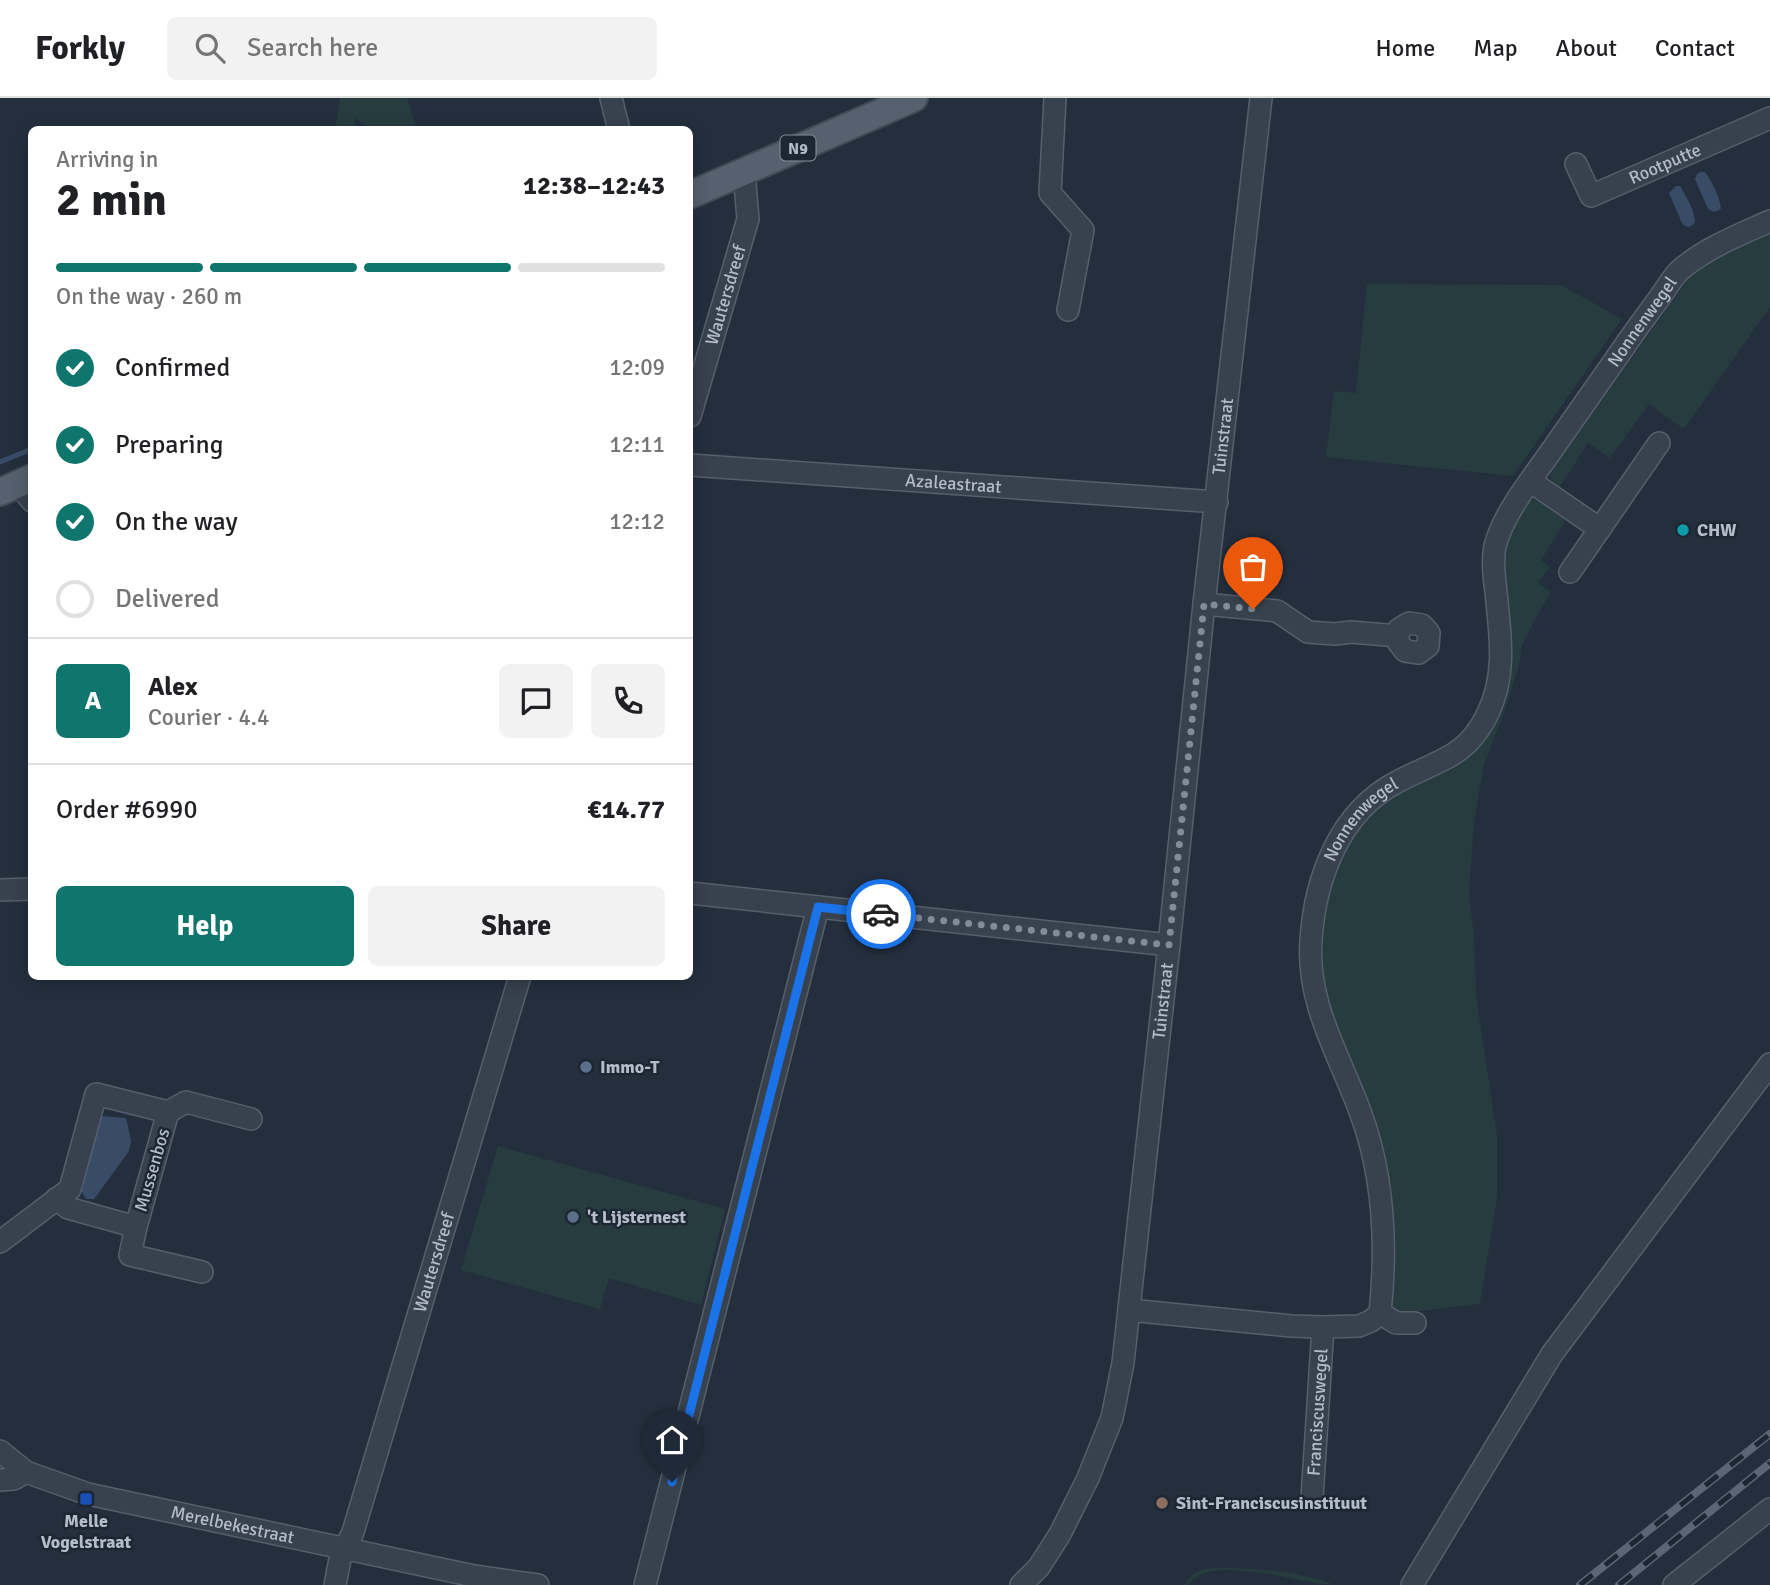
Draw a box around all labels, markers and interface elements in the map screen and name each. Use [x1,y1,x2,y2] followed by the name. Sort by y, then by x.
[167,17,657,80] search box
[35,28,125,69] text: Forkly
[191,29,229,67] icon: search
[247,32,378,64] text: Search here
[1375,33,1435,63] text: Home
[1473,33,1518,63] text: Map
[1556,33,1617,63] text: About
[1655,33,1735,63] text: Contact
[780,136,816,160] road number: N9
[1626,138,1704,189] street label: Rootputte
[56,145,158,174] text: Arriving in
[523,170,665,202] text: 12:38–12:43
[56,172,167,228] text: 2 min
[700,242,751,348] street label: Wautersdreef
[1603,272,1682,371] street label: Nonnenwegel
[56,282,242,311] text: On the way · 260 m
[56,349,94,387] icon: check
[115,352,230,384] text: Confirmed
[609,353,665,382] text: 12:09
[1208,397,1238,476] street label: Tuinstraat
[56,426,94,464] icon: check
[115,429,223,461] text: Preparing
[609,430,665,459] text: 12:11
[904,469,1002,498] street label: Azaleastraat
[56,503,94,541] icon: check
[115,506,238,538] text: On the way
[609,507,665,536] text: 12:12
[1697,519,1737,541] place label: CHW
[1675,522,1691,538] marker: CHW
[1223,537,1283,609] pin
[1234,548,1272,586] icon: bag
[115,583,220,615] text: Delivered
[499,664,573,738] button: chat
[591,664,665,738] button: phone
[148,671,198,703] text: Alex
[85,685,101,717] text: A
[148,703,269,732] text: Courier · 4.4
[1319,773,1402,865] street label: Nonnenwegel
[56,794,197,826] text: Order #6990
[587,794,665,826] text: €14.77
[846,879,916,949] courier
[56,886,354,966] button: Help
[368,886,665,966] button: Share
[862,895,900,933] icon: car
[1148,962,1178,1041] street label: Tuinstraat
[600,1056,660,1078] place label: Immo-T
[578,1059,594,1075] marker: Immo-T
[130,1126,174,1214] street label: Mussenbos
[587,1206,686,1228] place label: 't Lijsternest
[409,1209,460,1315] street label: Wautersdreef
[565,1209,581,1225] marker: 't Lijsternest
[1302,1348,1333,1477] street label: Franciscuswegel
[642,1410,702,1482] pin
[653,1421,691,1459] icon: home
[78,1491,94,1507] marker: Melle Vogelstraat
[1176,1492,1367,1514] place label: Sint-Franciscusinstituut
[1154,1495,1170,1511] marker: Sint-Franciscusinstituut
[169,1501,296,1549] street label: Merelbekestraat
[41,1510,131,1553] place label: Melle Vogelstraat

